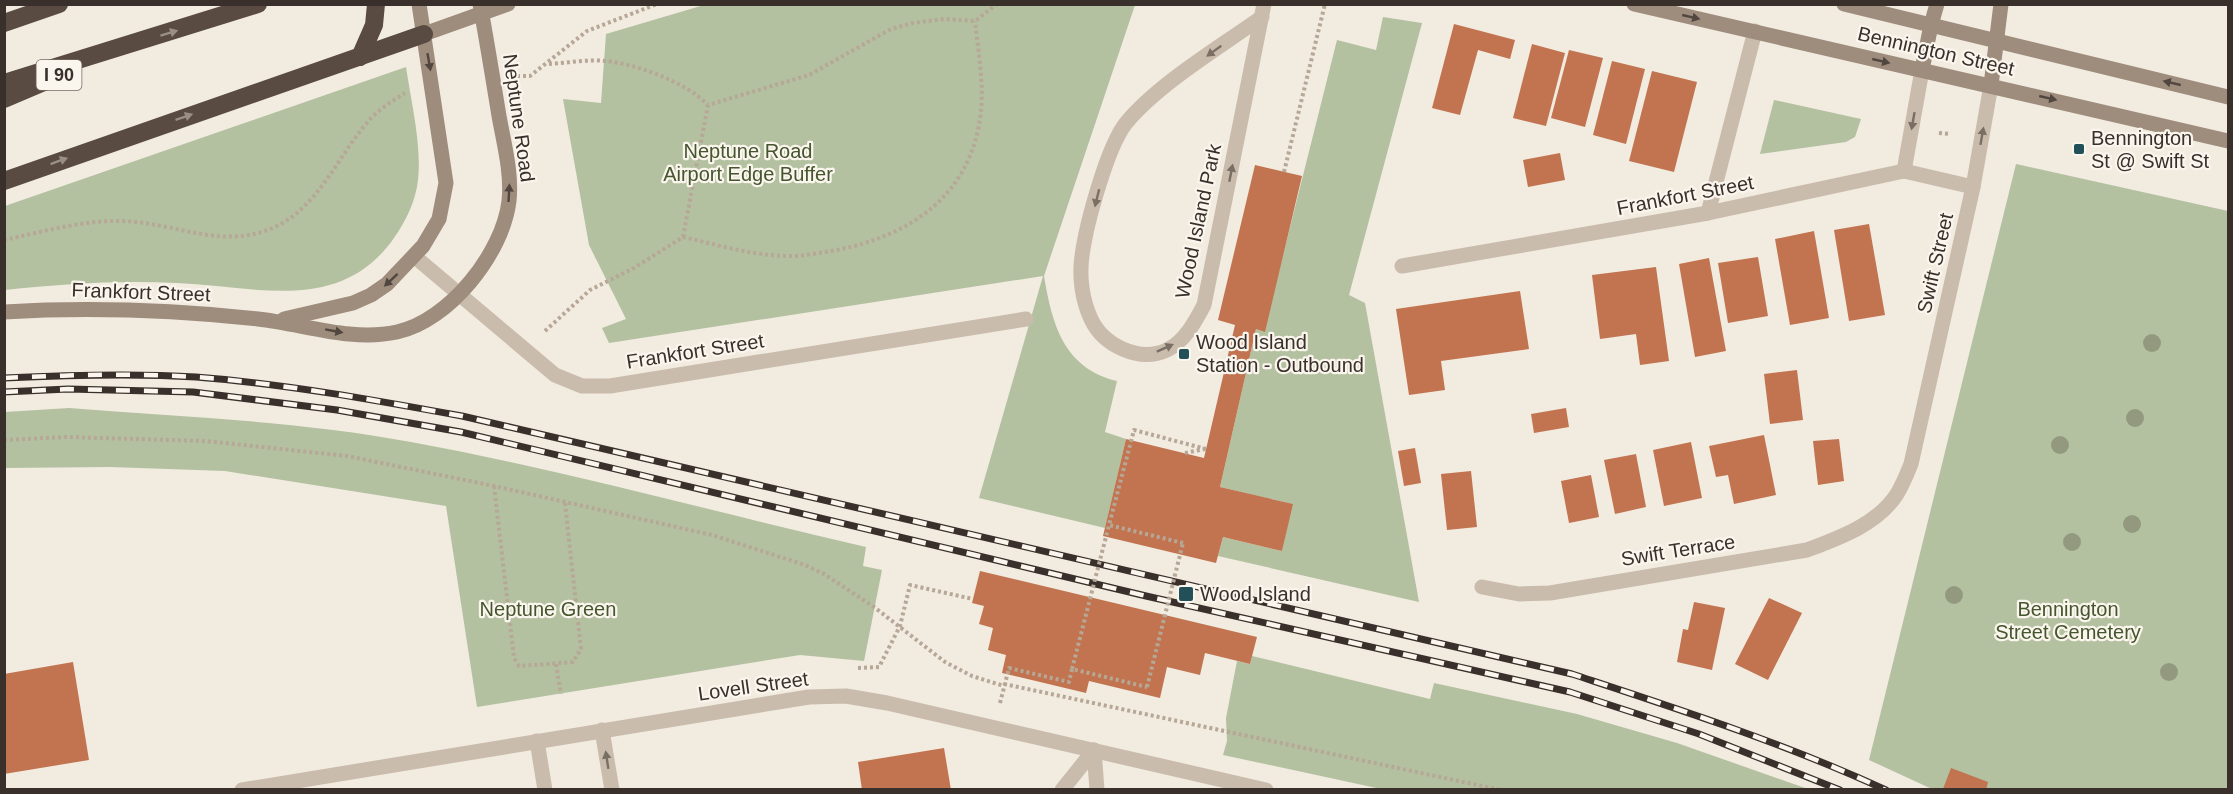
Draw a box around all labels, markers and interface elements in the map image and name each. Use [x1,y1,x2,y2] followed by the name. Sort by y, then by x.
[1682,13,1700,23] one-way arrow
[1856,22,2017,80] street label: Bennington Street
[160,27,178,37] one-way arrow
[1207,45,1223,57] one-way arrow
[424,53,433,72] one-way arrow
[499,53,539,183] street label: Neptune Road
[1872,56,1890,66] one-way arrow
[36,60,82,90] road number: I 90
[2162,78,2181,88] one-way arrow
[2039,94,2057,104] one-way arrow
[175,111,193,121] one-way arrow
[1909,112,1918,131] one-way arrow
[1978,126,1987,145] one-way arrow
[2091,127,2210,172] place label: Bennington St @ Swift St
[663,140,833,185] park label: Neptune Road Airport Edge Buffer
[1171,141,1225,300] street label: Wood Island Park
[2072,142,2086,156] marker: Bennington St @ Swift St
[51,155,69,165] one-way arrow
[1226,163,1236,182] one-way arrow
[1615,171,1756,219] street label: Frankfort Street
[504,184,514,203] one-way arrow
[1092,189,1101,207] one-way arrow
[1913,210,1957,315] street label: Swift Street
[383,273,398,287] one-way arrow
[71,279,211,305] street label: Frankfort Street
[325,327,344,336] one-way arrow
[625,329,766,373] street label: Frankfort Street
[1196,331,1364,376] place label: Wood Island Station - Outbound
[1157,343,1174,352] one-way arrow
[1177,347,1191,361] marker: Wood Island Station - Outbound
[1619,530,1737,570] street label: Swift Terrace
[1200,583,1311,605] place label: Wood Island
[1177,585,1195,603] marker: Wood Island
[480,598,616,620] park label: Neptune Green
[1995,598,2141,643] park label: Bennington Street Cemetery
[696,667,810,705] street label: Lovell Street
[602,750,611,769] one-way arrow

